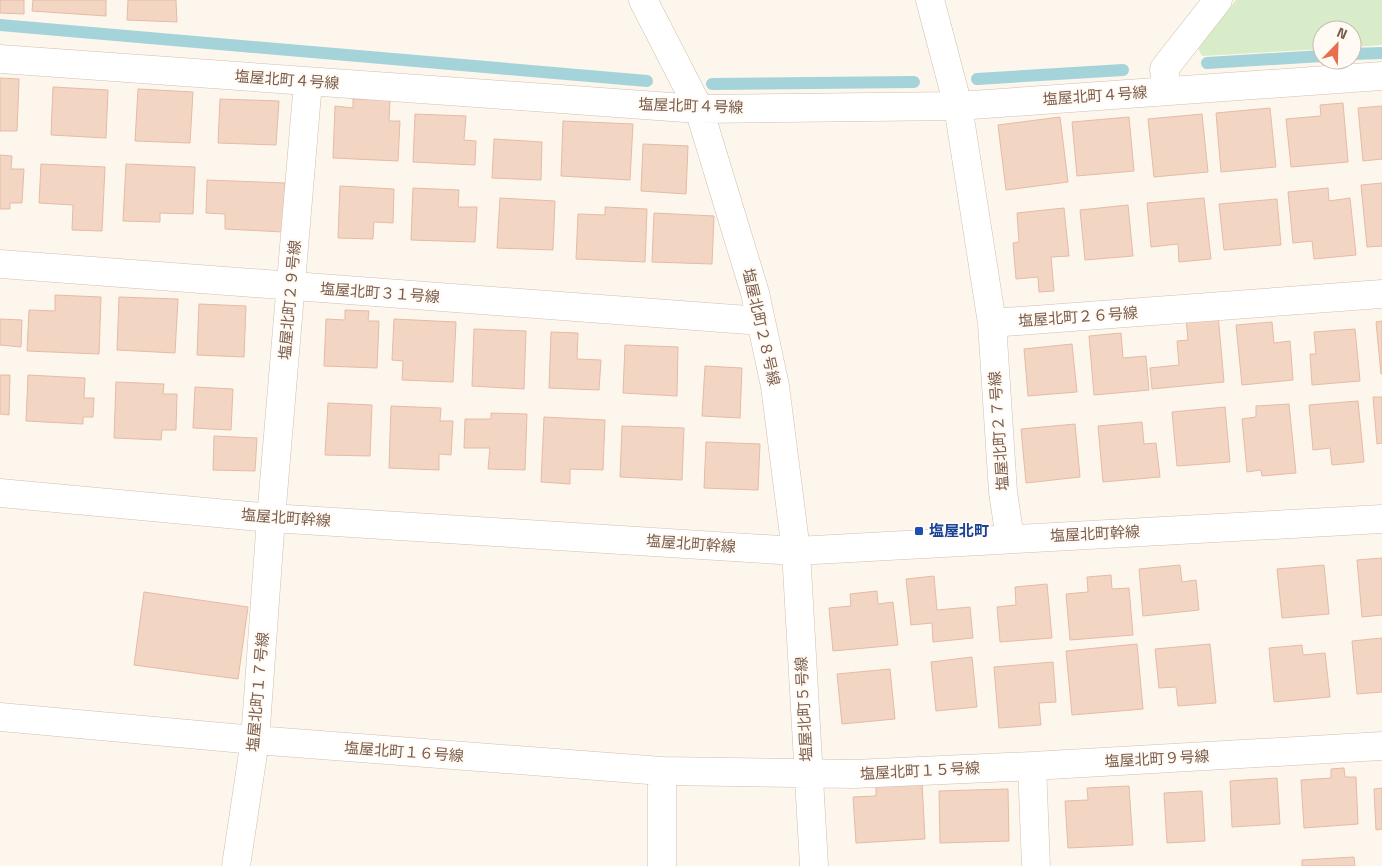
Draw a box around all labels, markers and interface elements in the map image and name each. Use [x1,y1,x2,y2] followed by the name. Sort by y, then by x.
[1312,20,1362,70] north arrow
[1334,21,1351,44] text: N
[234,64,340,95] street label: 塩屋北町４号線
[1042,80,1148,111] street label: 塩屋北町４号線
[638,92,744,119] street label: 塩屋北町４号線
[273,239,306,361] street label: 塩屋北町２９号線
[737,266,786,388] street label: 塩屋北町２８号線
[319,277,441,308] street label: 塩屋北町３１号線
[1017,301,1139,332] street label: 塩屋北町２６号線
[983,370,1014,492] street label: 塩屋北町２７号線
[240,503,332,532] street label: 塩屋北町幹線
[929,519,989,542] place label: 塩屋北町
[1049,520,1141,547] street label: 塩屋北町幹線
[913,525,925,537] marker: 塩屋北町
[645,529,737,558] street label: 塩屋北町幹線
[241,631,274,753] street label: 塩屋北町１７号線
[789,656,818,762] street label: 塩屋北町５号線
[343,736,465,767] street label: 塩屋北町１６号線
[1104,744,1210,773] street label: 塩屋北町９号線
[859,756,981,785] street label: 塩屋北町１５号線

